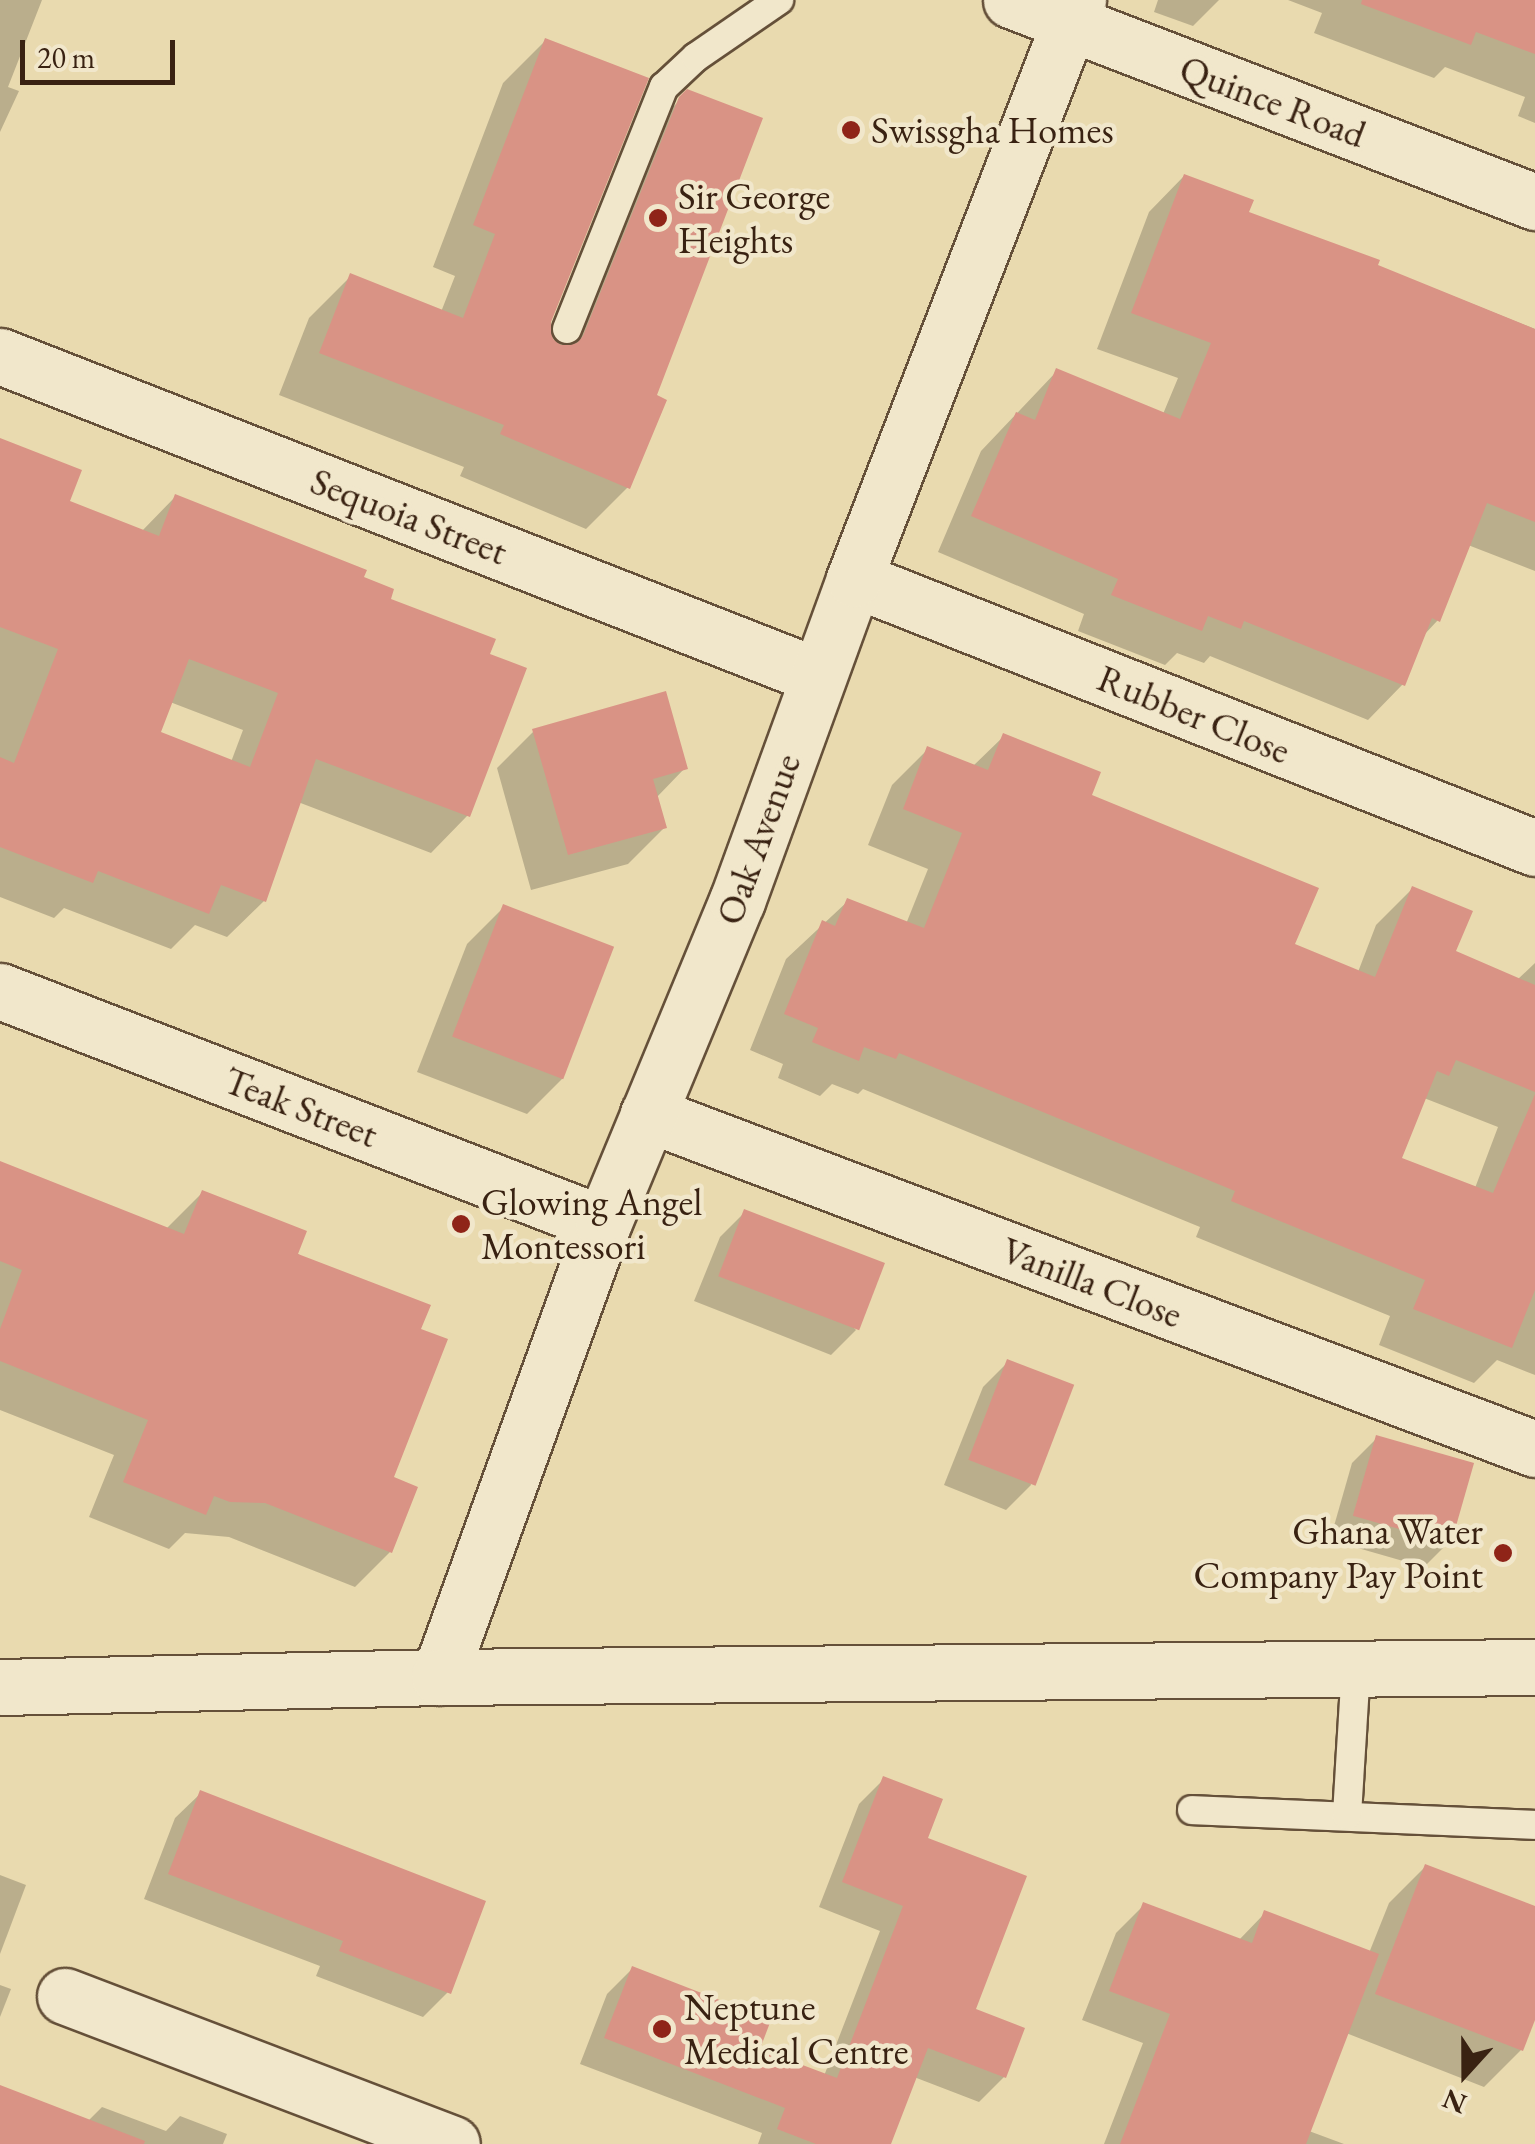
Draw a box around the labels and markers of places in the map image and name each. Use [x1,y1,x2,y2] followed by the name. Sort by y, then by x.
[871,107,1114,153] place label: Swissgha Homes
[840,119,862,141] marker: Swissgha Homes
[678,173,830,262] place label: Sir George Heights
[647,207,669,229] marker: Sir George Heights
[481,1179,702,1268] place label: Glowing Angel Montessori
[450,1213,472,1235] marker: Glowing Angel Montessori
[1193,1508,1483,1598] place label: Ghana Water Company Pay Point
[1492,1542,1514,1564] marker: Ghana Water Company Pay Point
[684,1984,909,2074] place label: Neptune Medical Centre
[649,2016,675,2042] marker: Neptune Medical Centre

